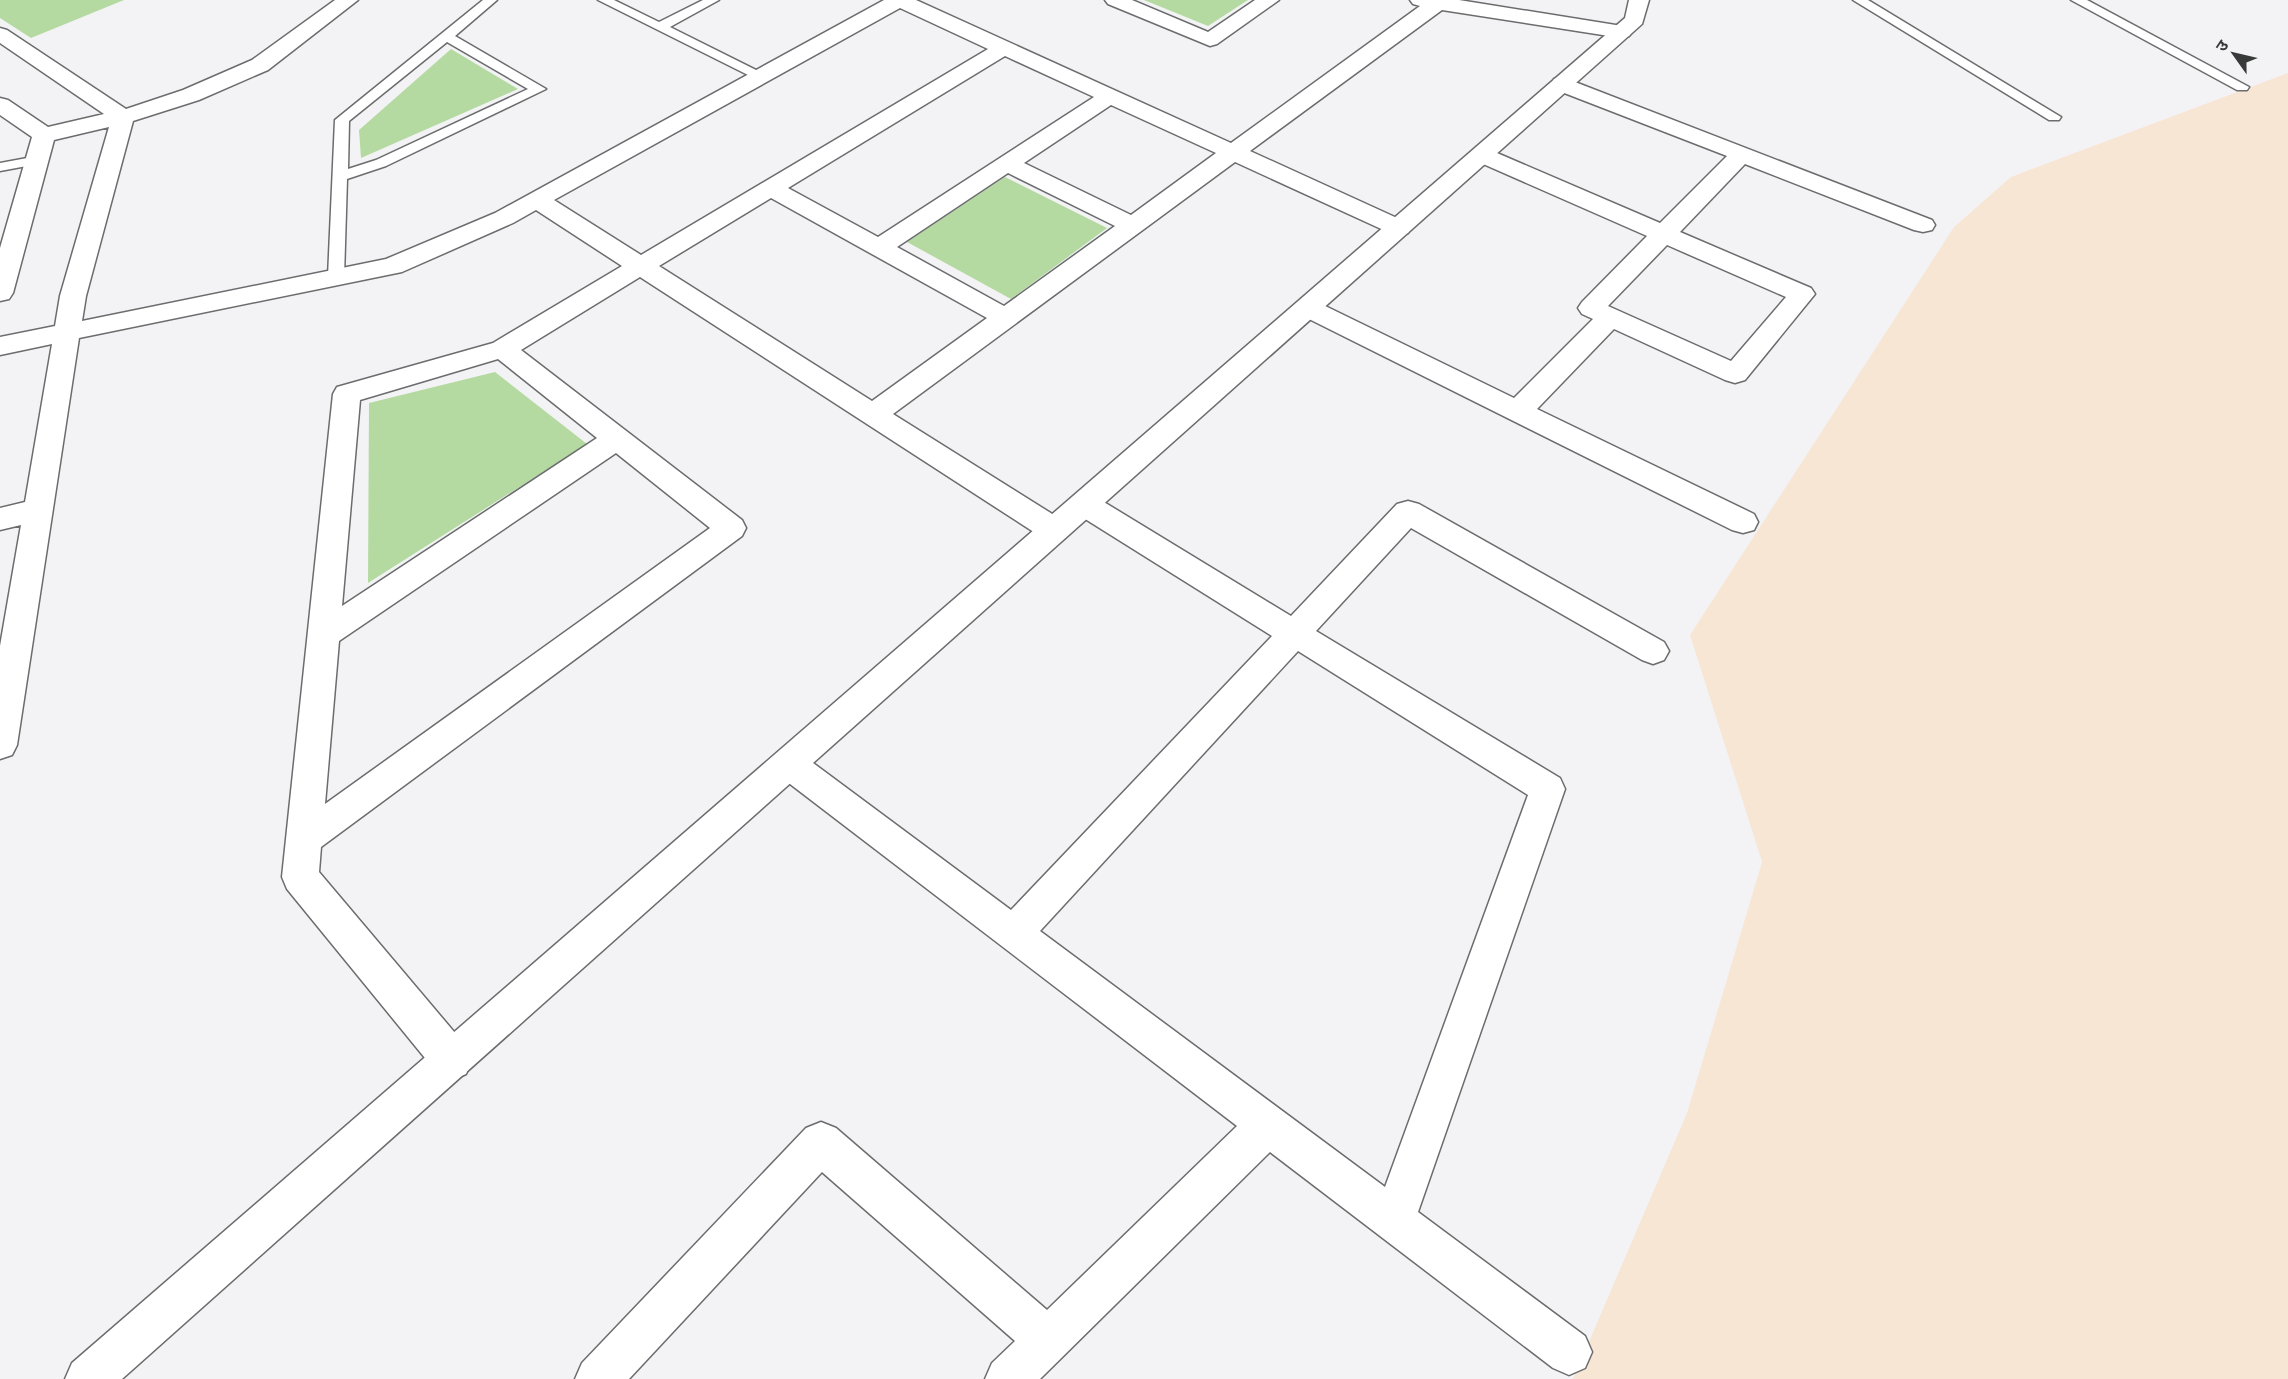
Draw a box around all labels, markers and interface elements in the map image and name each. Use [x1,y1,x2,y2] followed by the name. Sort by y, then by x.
[2204,24,2264,84] north arrow
[2213,37,2232,55] text: उ

